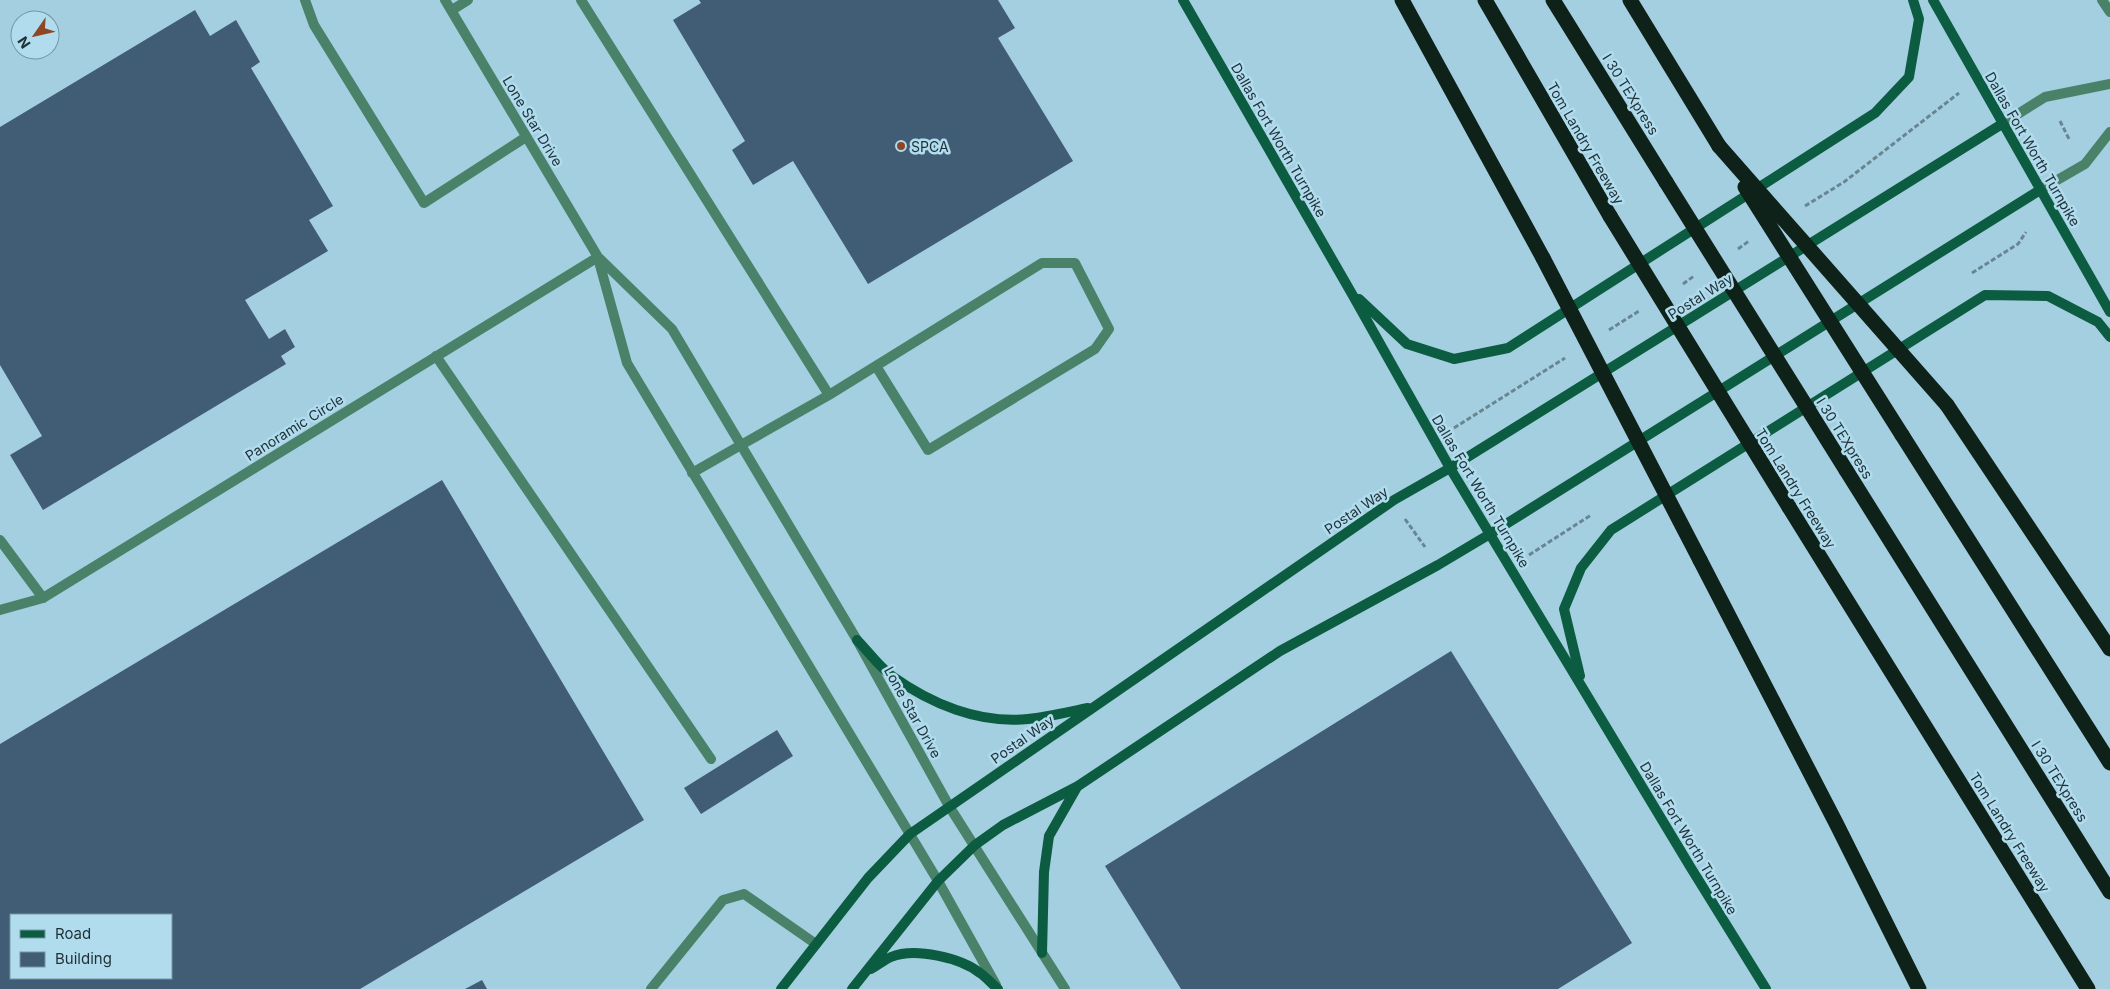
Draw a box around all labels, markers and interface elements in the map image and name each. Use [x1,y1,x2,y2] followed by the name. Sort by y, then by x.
[10,10,60,60] north arrow
[14,33,34,52] text: N
[1599,50,1663,138] street label: I 30 TEXpress
[1228,60,1330,220] street label: Dallas Fort Worth Turnpike
[1982,69,2084,229] street label: Dallas Fort Worth Turnpike
[499,73,567,169] street label: Lone Star Drive
[1544,79,1628,207] street label: Tom Landry Freeway
[911,138,949,155] place label: SPCA
[895,140,907,152] marker: SPCA
[1664,269,1736,323] street label: Postal Way
[242,390,346,464] street label: Panoramic Circle
[1813,394,1877,482] street label: I 30 TEXpress
[1429,411,1533,571] street label: Dallas Fort Worth Turnpike
[1752,425,1840,551] street label: Tom Landry Freeway
[1321,482,1391,537] street label: Postal Way
[881,663,945,761] street label: Lone Star Drive
[987,711,1057,767] street label: Postal Way
[2028,737,2092,825] street label: I 30 TEXpress
[1637,758,1741,918] street label: Dallas Fort Worth Turnpike
[1966,769,2054,895] street label: Tom Landry Freeway
[10,914,172,979] legend
[55,924,91,943] text: Road
[55,949,112,968] text: Building

